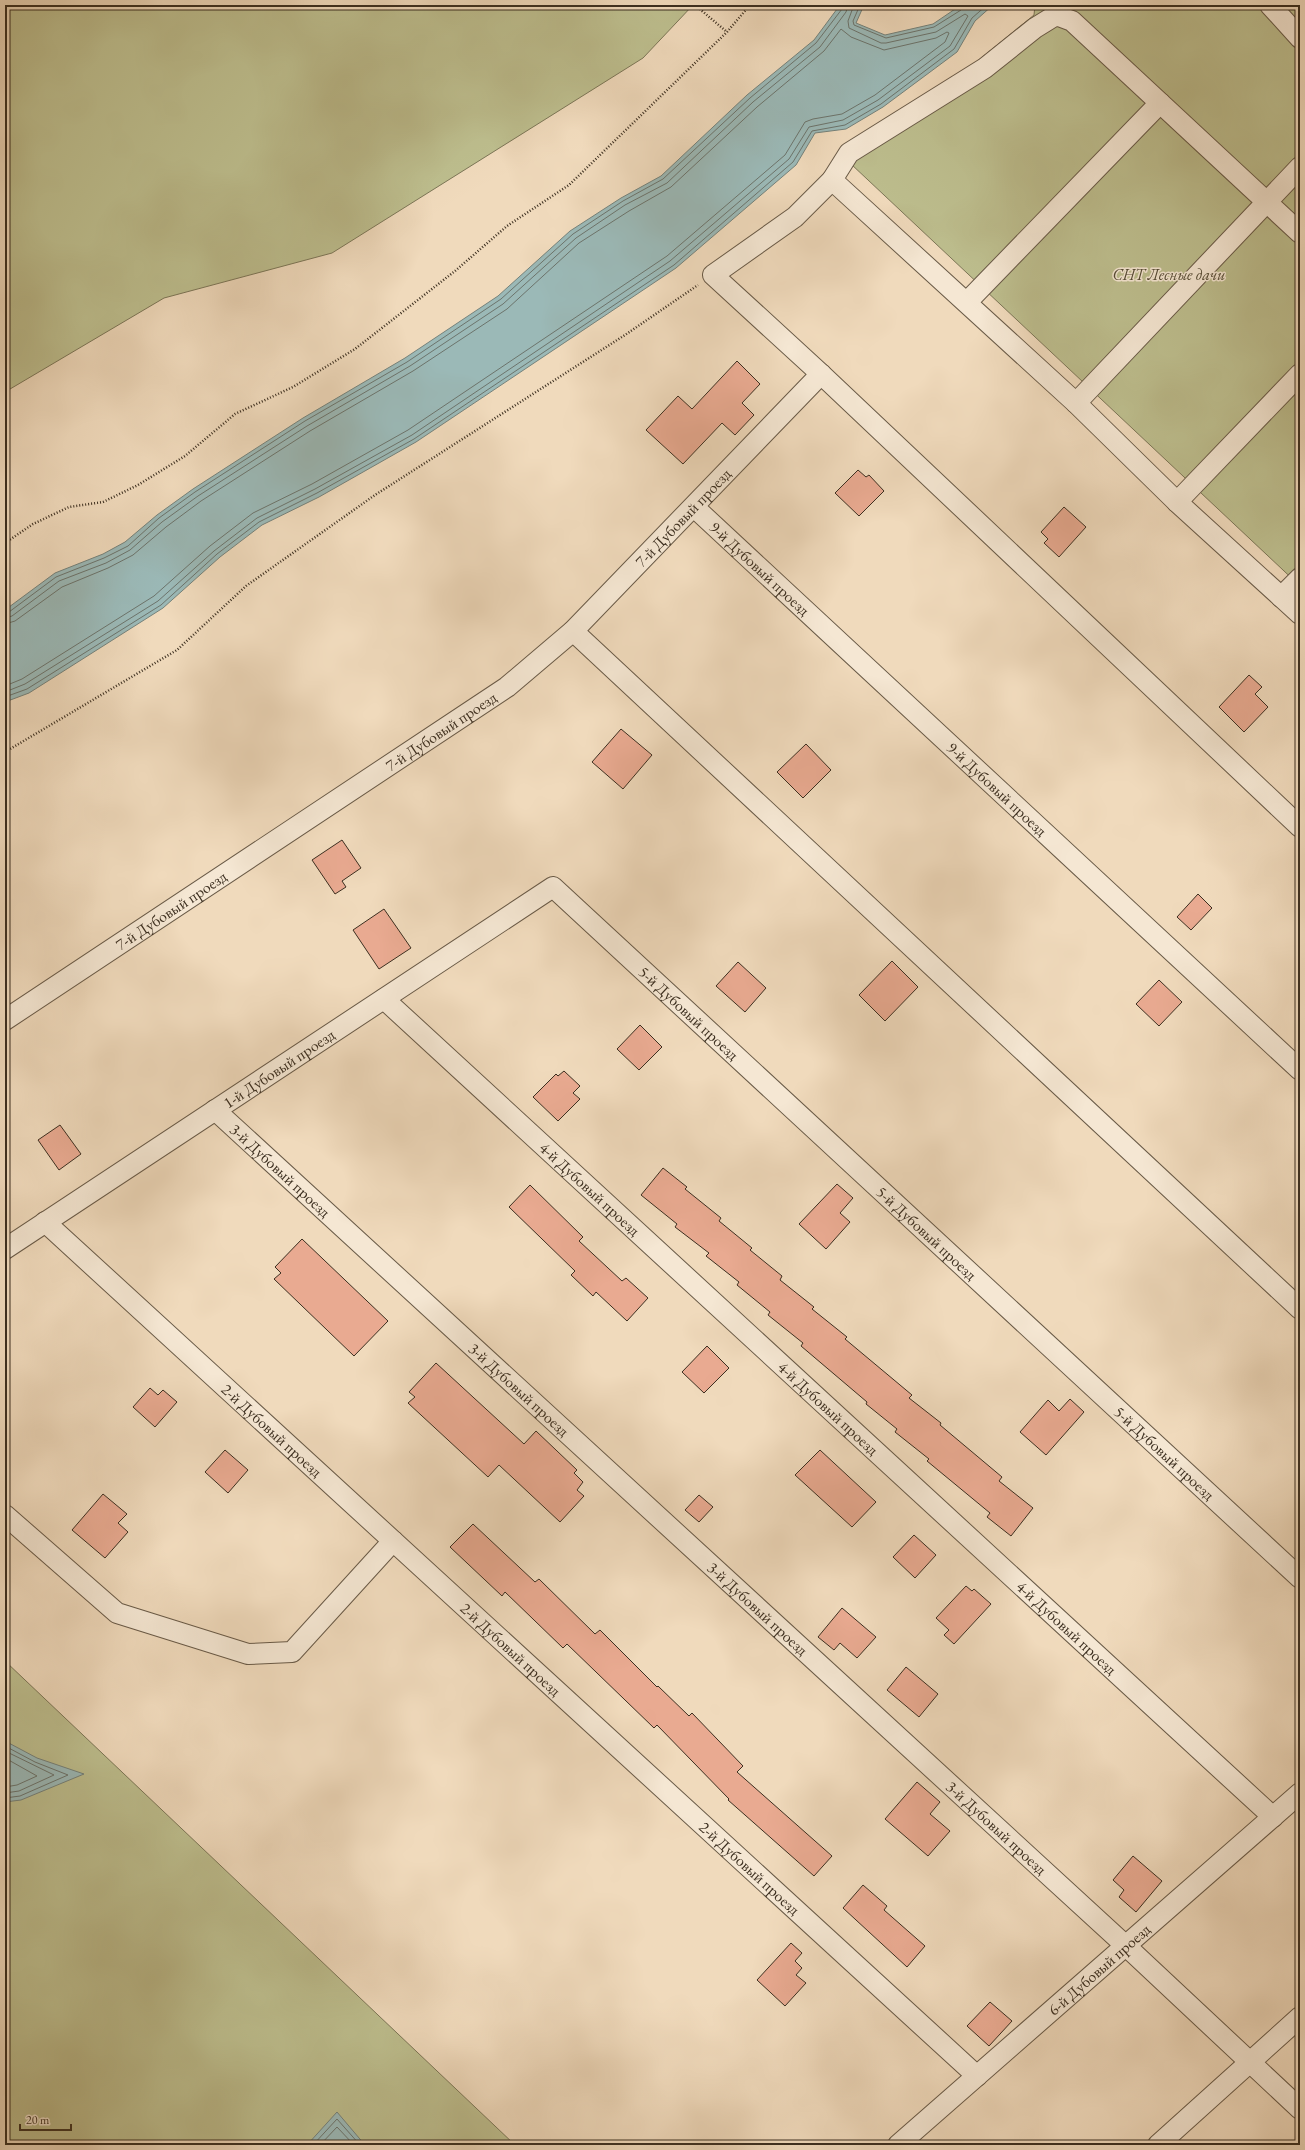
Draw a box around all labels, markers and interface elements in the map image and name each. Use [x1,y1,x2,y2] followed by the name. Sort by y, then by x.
[1113,264,1225,285] park label: СНТ Лесные дачи
[631,463,736,571] street label: 7-й Дубовый проезд
[705,517,815,621] street label: 9-й Дубовый проезд
[381,686,501,776] street label: 7-й Дубовый проезд
[942,737,1052,841] street label: 9-й Дубовый проезд
[111,865,231,955] street label: 7-й Дубовый проезд
[634,961,744,1065] street label: 5-й Дубовый проезд
[219,1024,339,1113] street label: 1-й Дубовый проезд
[225,1119,336,1223] street label: 3-й Дубовый проезд
[535,1137,645,1241] street label: 4-й Дубовый проезд
[872,1181,982,1285] street label: 5-й Дубовый проезд
[464,1338,574,1442] street label: 3-й Дубовый проезд
[773,1357,883,1460] street label: 4-й Дубовый проезд
[217,1379,327,1482] street label: 2-й Дубовый проезд
[1110,1402,1220,1505] street label: 5-й Дубовый проезд
[703,1557,813,1661] street label: 3-й Дубовый проезд
[1012,1576,1122,1680] street label: 4-й Дубовый проезд
[456,1598,566,1701] street label: 2-й Дубовый проезд
[942,1776,1052,1880] street label: 3-й Дубовый проезд
[695,1817,805,1920] street label: 2-й Дубовый проезд
[1044,1918,1155,2020] street label: 6-й Дубовый проезд
[20,2106,71,2132] scale bar
[26,2112,50,2128] text: 20 m

